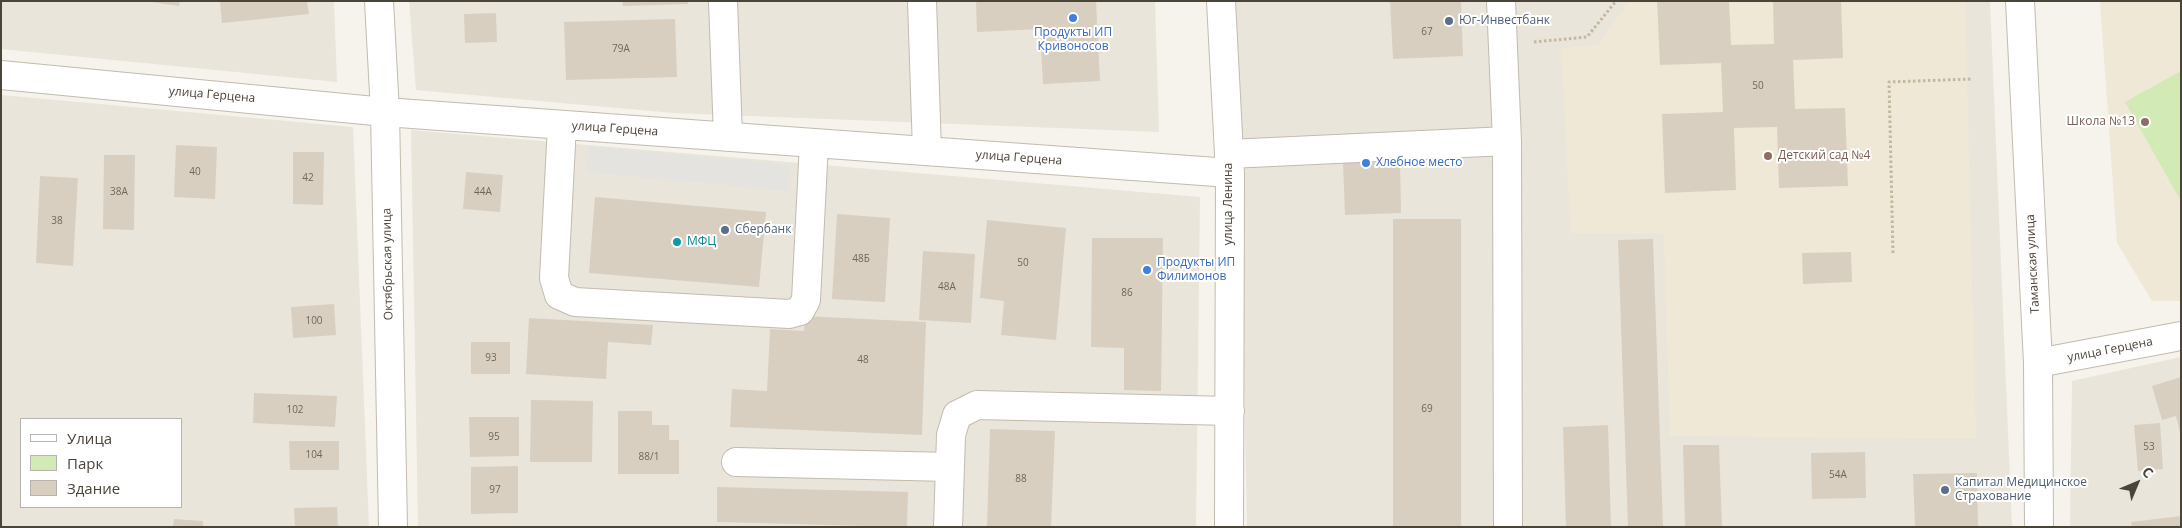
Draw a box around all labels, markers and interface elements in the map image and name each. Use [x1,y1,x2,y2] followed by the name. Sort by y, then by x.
[1067,12,1079,24] marker: Продукты ИП Кривоносов
[1459,14,1550,28] place label: Юг-Инвестбанк
[1443,15,1455,27] marker: Юг-Инвестбанк
[1034,26,1112,54] place label: Продукты ИП Кривоносов
[1421,26,1433,38] house number: 67
[612,43,630,55] house number: 79А
[1752,80,1764,92] house number: 50
[168,84,256,106] street label: улица Герцена
[2067,115,2135,129] place label: Школа №13
[2139,116,2151,128] marker: Школа №13
[571,119,659,139] street label: улица Герцена
[975,148,1063,168] street label: улица Герцена
[1778,149,1870,163] place label: Детский сад №4
[1762,150,1774,162] marker: Детский сад №4
[1376,156,1462,170] place label: Хлебное место
[1360,157,1372,169] marker: Хлебное место
[1222,163,1236,245] street label: улица Ленина
[189,166,201,178] house number: 40
[302,172,314,184] house number: 42
[110,186,128,198] house number: 38А
[474,186,492,198] house number: 44А
[380,208,396,320] street label: Октябрьская улица
[2023,214,2043,314] street label: Таманская улица
[51,215,63,227] house number: 38
[735,223,791,237] place label: Сбербанк
[719,224,731,236] marker: Сбербанк
[687,235,716,249] place label: МФЦ
[671,236,683,248] marker: МФЦ
[852,253,870,265] house number: 48Б
[1157,256,1235,284] place label: Продукты ИП Филимонов
[1017,257,1029,269] house number: 50
[1141,264,1153,276] marker: Продукты ИП Филимонов
[938,281,956,293] house number: 48А
[1121,287,1133,299] house number: 86
[305,315,323,327] house number: 100
[2066,335,2154,365] street label: улица Герцена
[485,352,497,364] house number: 93
[857,354,869,366] house number: 48
[1421,403,1433,415] house number: 69
[286,404,304,416] house number: 102
[20,418,182,508] legend
[67,428,112,448] text: Улица
[488,431,500,443] house number: 95
[2143,441,2155,453] house number: 53
[305,449,323,461] house number: 104
[639,451,659,463] house number: 88/1
[67,453,103,473] text: Парк
[2112,458,2162,508] north arrow
[2138,462,2158,482] text: С
[1829,469,1847,481] house number: 54А
[1015,473,1027,485] house number: 88
[1955,476,2087,504] place label: Капитал Медицинское Страхование
[67,478,120,498] text: Здание
[489,484,501,496] house number: 97
[1939,484,1951,496] marker: Капитал Медицинское Страхование

